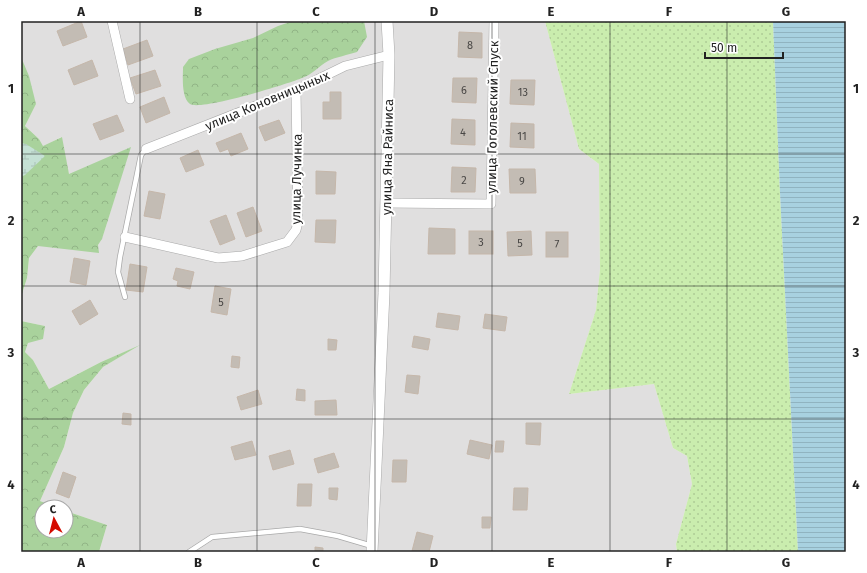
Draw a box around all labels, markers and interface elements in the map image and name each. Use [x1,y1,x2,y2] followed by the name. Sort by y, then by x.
[76,4,85,19] text: A
[194,4,202,19] text: B
[312,4,320,19] text: C
[430,4,439,19] text: D
[548,4,555,19] text: E
[666,4,673,19] text: F
[782,4,790,19] text: G
[705,34,783,60] scale bar
[467,39,473,52] house number: 8
[484,40,501,194] street label: улица Гоголевский Спуск
[711,41,737,55] text: 50 m
[203,67,332,133] street label: улица Коновницыных
[8,81,14,96] text: 1
[853,81,859,96] text: 1
[461,84,467,97] house number: 6
[518,86,528,99] house number: 13
[379,99,396,215] street label: улица Яна Райниса
[460,126,466,139] house number: 4
[517,130,527,143] house number: 11
[288,133,305,225] street label: улица Лучинка
[461,174,467,187] house number: 2
[519,175,525,188] house number: 9
[8,213,15,228] text: 2
[853,213,860,228] text: 2
[478,236,484,249] house number: 3
[517,237,523,250] house number: 5
[555,238,560,251] house number: 7
[218,296,224,309] house number: 5
[7,345,15,360] text: 3
[852,345,860,360] text: 3
[7,477,15,492] text: 4
[852,477,860,492] text: 4
[34,499,74,539] north arrow
[49,503,57,516] text: С
[76,555,85,570] text: A
[194,555,202,570] text: B
[312,555,320,570] text: C
[430,555,439,570] text: D
[548,555,555,570] text: E
[666,555,673,570] text: F
[782,555,790,570] text: G

